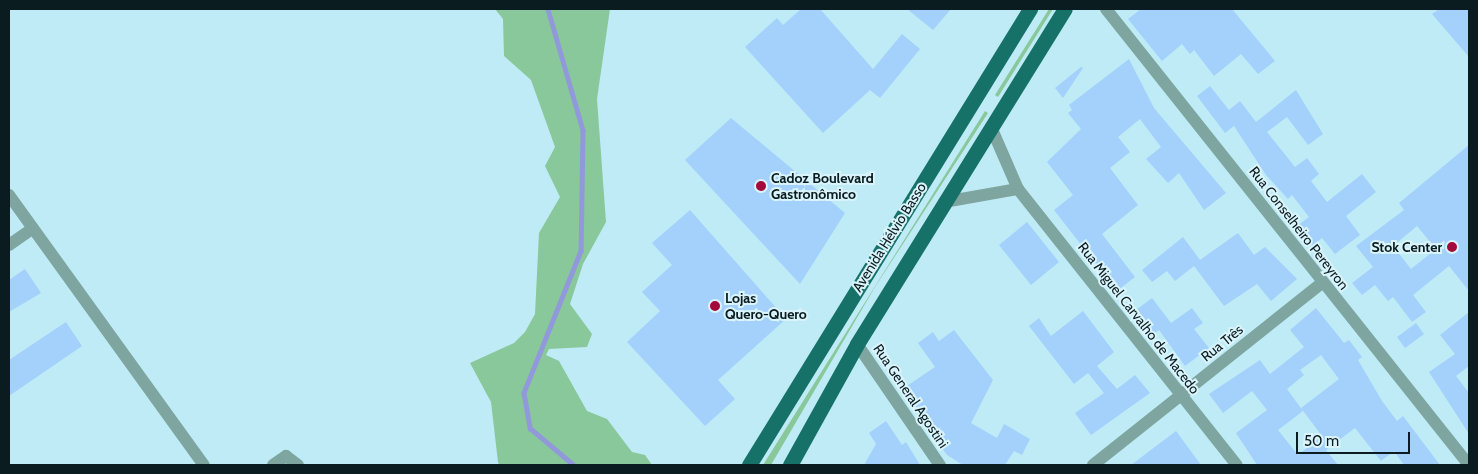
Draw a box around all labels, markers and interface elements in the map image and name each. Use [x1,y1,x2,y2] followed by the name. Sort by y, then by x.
[1246,163,1352,293] street label: Rua Conselheiro Pereyron
[771,170,874,202] place label: Cadoz Boulevard Gastronômico
[849,179,929,295] street label: Avenida Hélvio Basso
[755,180,767,192] marker: Cadoz Boulevard Gastronômico
[1075,239,1203,397] street label: Rua Miguel Carvalho de Macedo
[1371,239,1442,255] place label: Stok Center
[1446,241,1458,253] marker: Stok Center
[725,290,807,322] place label: Lojas Quero-Quero
[709,300,721,312] marker: Lojas Quero-Quero
[1198,321,1246,365] street label: Rua Três
[870,341,952,451] street label: Rua General Agostini
[1298,422,1412,454] scale bar
[1304,432,1339,450] text: 50 m

